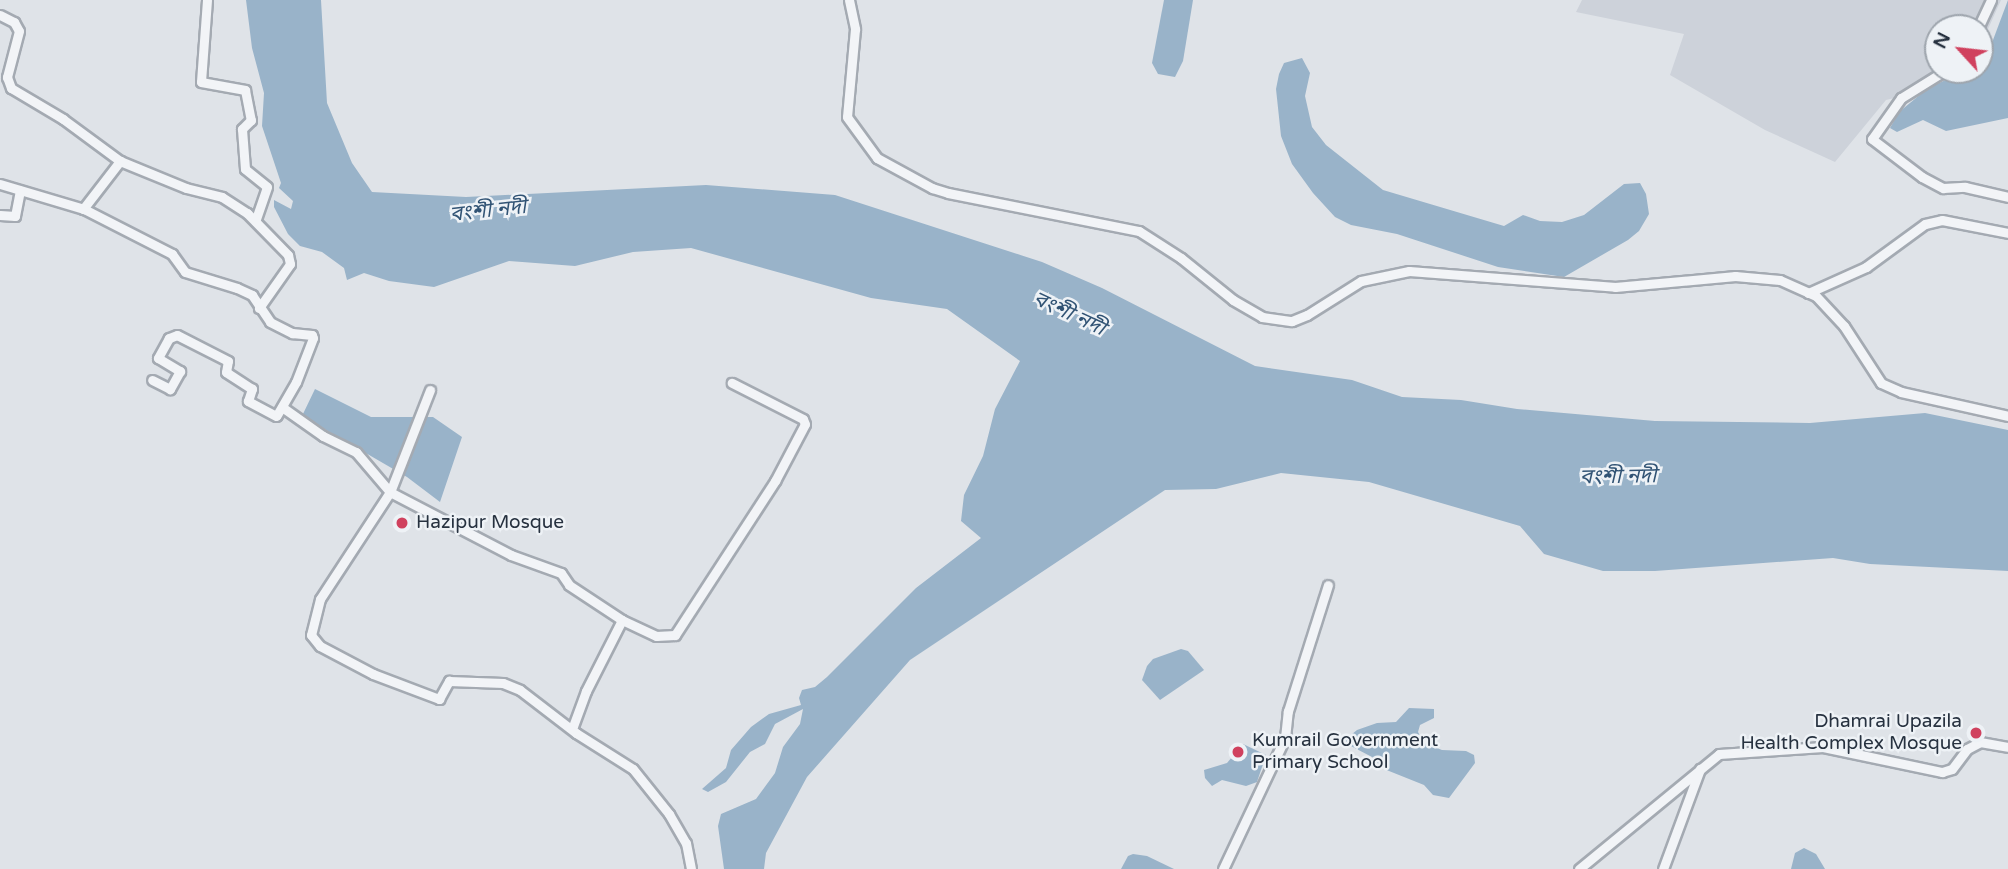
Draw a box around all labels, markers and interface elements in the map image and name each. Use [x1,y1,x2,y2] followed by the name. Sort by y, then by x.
[1924,14,1994,84] north arrow
[1929,29,1955,52] text: N
[448,194,528,228] water label: বংশী নদী
[1029,286,1109,342] water label: বংশী নদী
[1579,464,1657,490] water label: বংশী নদী
[416,512,564,534] place label: Hazipur Mosque
[394,515,410,531] marker: Hazipur Mosque
[1740,711,1962,755] place label: Dhamrai Upazila Health Complex Mosque
[1968,725,1984,741] marker: Dhamrai Upazila Health Complex Mosque
[1252,730,1438,774] place label: Kumrail Government Primary School
[1230,744,1246,760] marker: Kumrail Government Primary School

